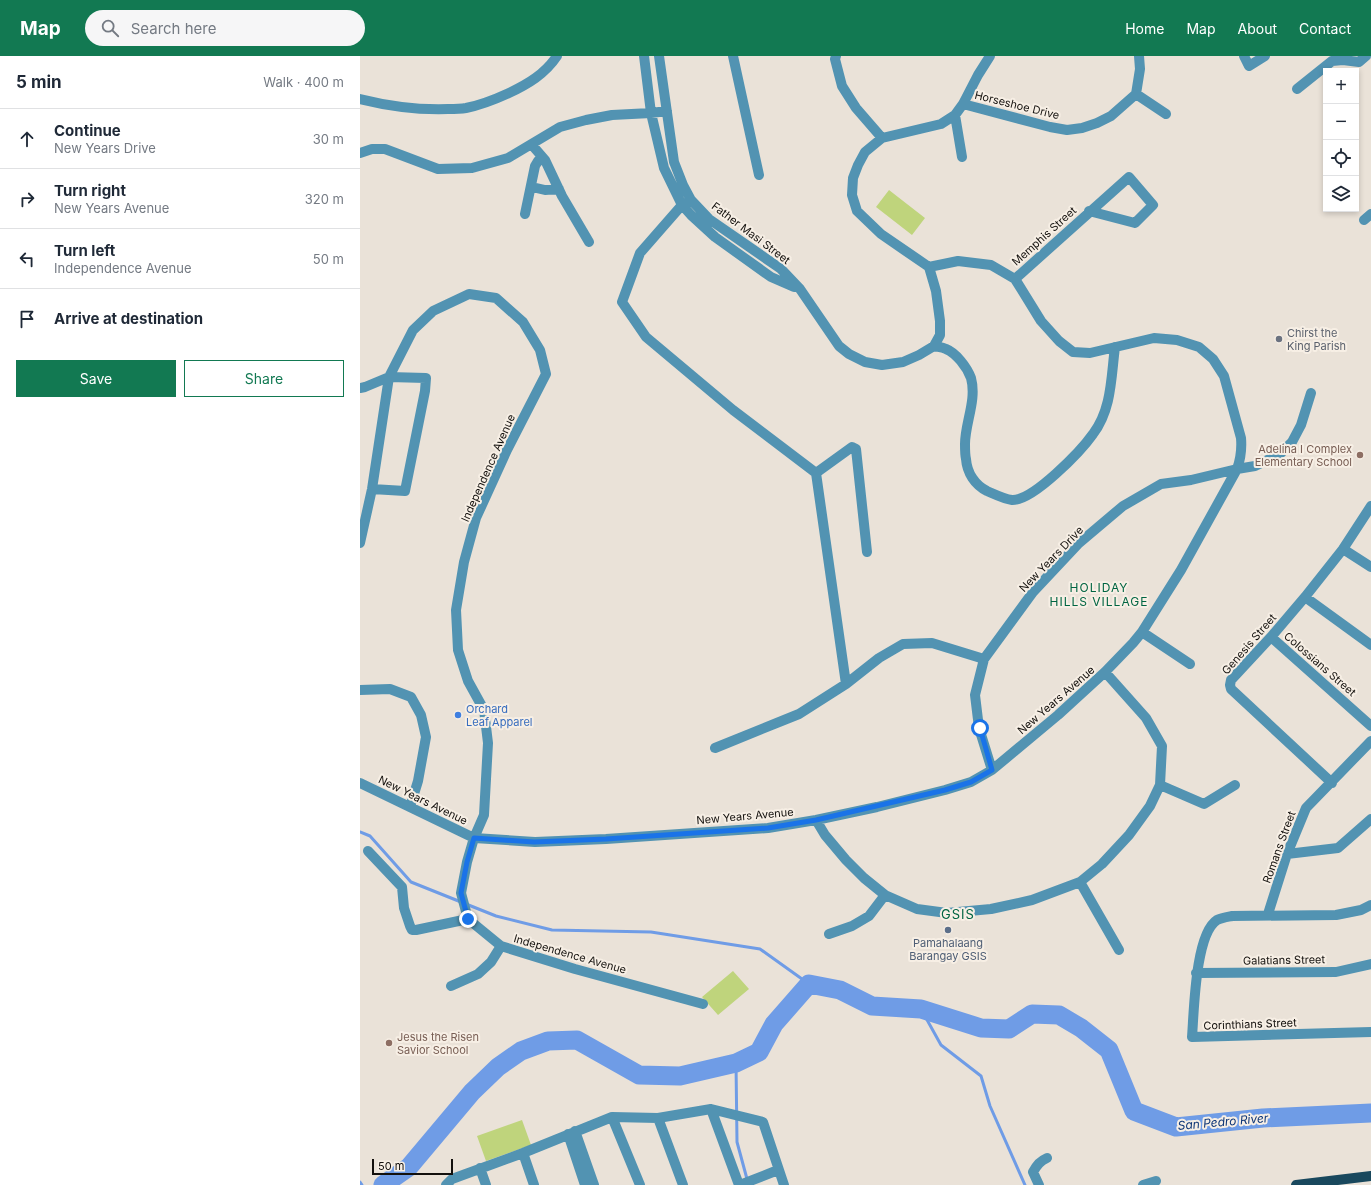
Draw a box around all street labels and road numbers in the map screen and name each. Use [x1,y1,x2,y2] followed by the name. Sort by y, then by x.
[973,88,1061,122] street label: Horseshoe Drive
[709,199,793,267] street label: Father Masi Street
[1009,203,1079,269] street label: Memphis Street
[458,412,518,524] street label: Independence Avenue
[1016,523,1086,595] street label: New Years Drive
[1219,610,1279,677] street label: Genesis Street
[1281,629,1359,699] street label: Colossians Street
[1015,663,1097,737] street label: New Years Avenue
[376,772,470,828] street label: New Years Avenue
[696,805,794,827] street label: New Years Avenue
[1259,809,1299,885] street label: Romans Street
[512,931,628,977] street label: Independence Avenue
[1243,952,1326,968] street label: Galatians Street
[1203,1015,1297,1033] street label: Corinthians Street

